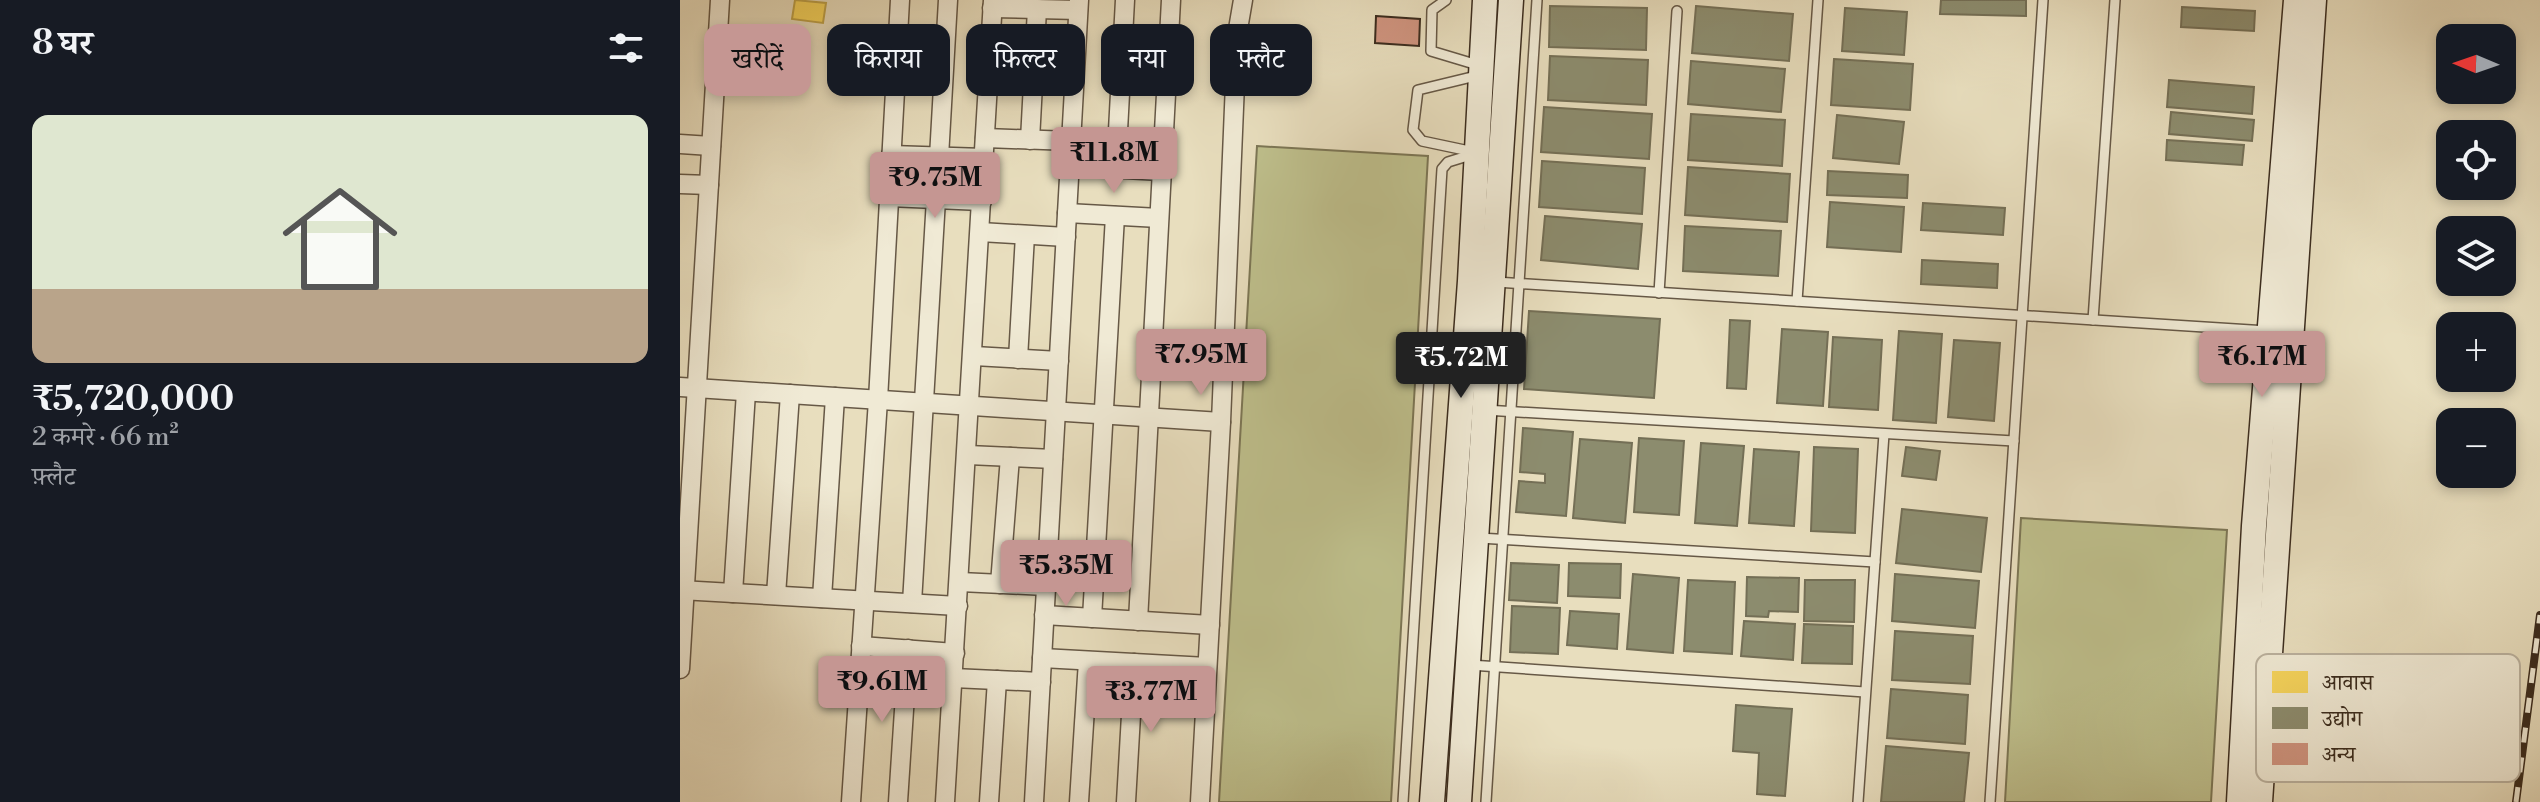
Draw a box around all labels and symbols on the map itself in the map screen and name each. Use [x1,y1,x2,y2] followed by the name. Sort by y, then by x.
[2436,24,2516,104] north arrow
[1049,127,1179,195] pin: ₹11.8M
[870,152,1000,220] pin: ₹9.75M
[1136,329,1266,397] pin: ₹7.95M
[2197,331,2327,399] pin: ₹6.17M
[1396,332,1526,400] pin: ₹5.72M
[1001,540,1131,608] pin: ₹5.35M
[2256,654,2520,782] legend
[817,656,947,724] pin: ₹9.61M
[1086,666,1216,734] pin: ₹3.77M
[2322,670,2375,697] text: आवास
[2321,706,2364,733] text: उद्योग
[2322,742,2357,769] text: अन्य

